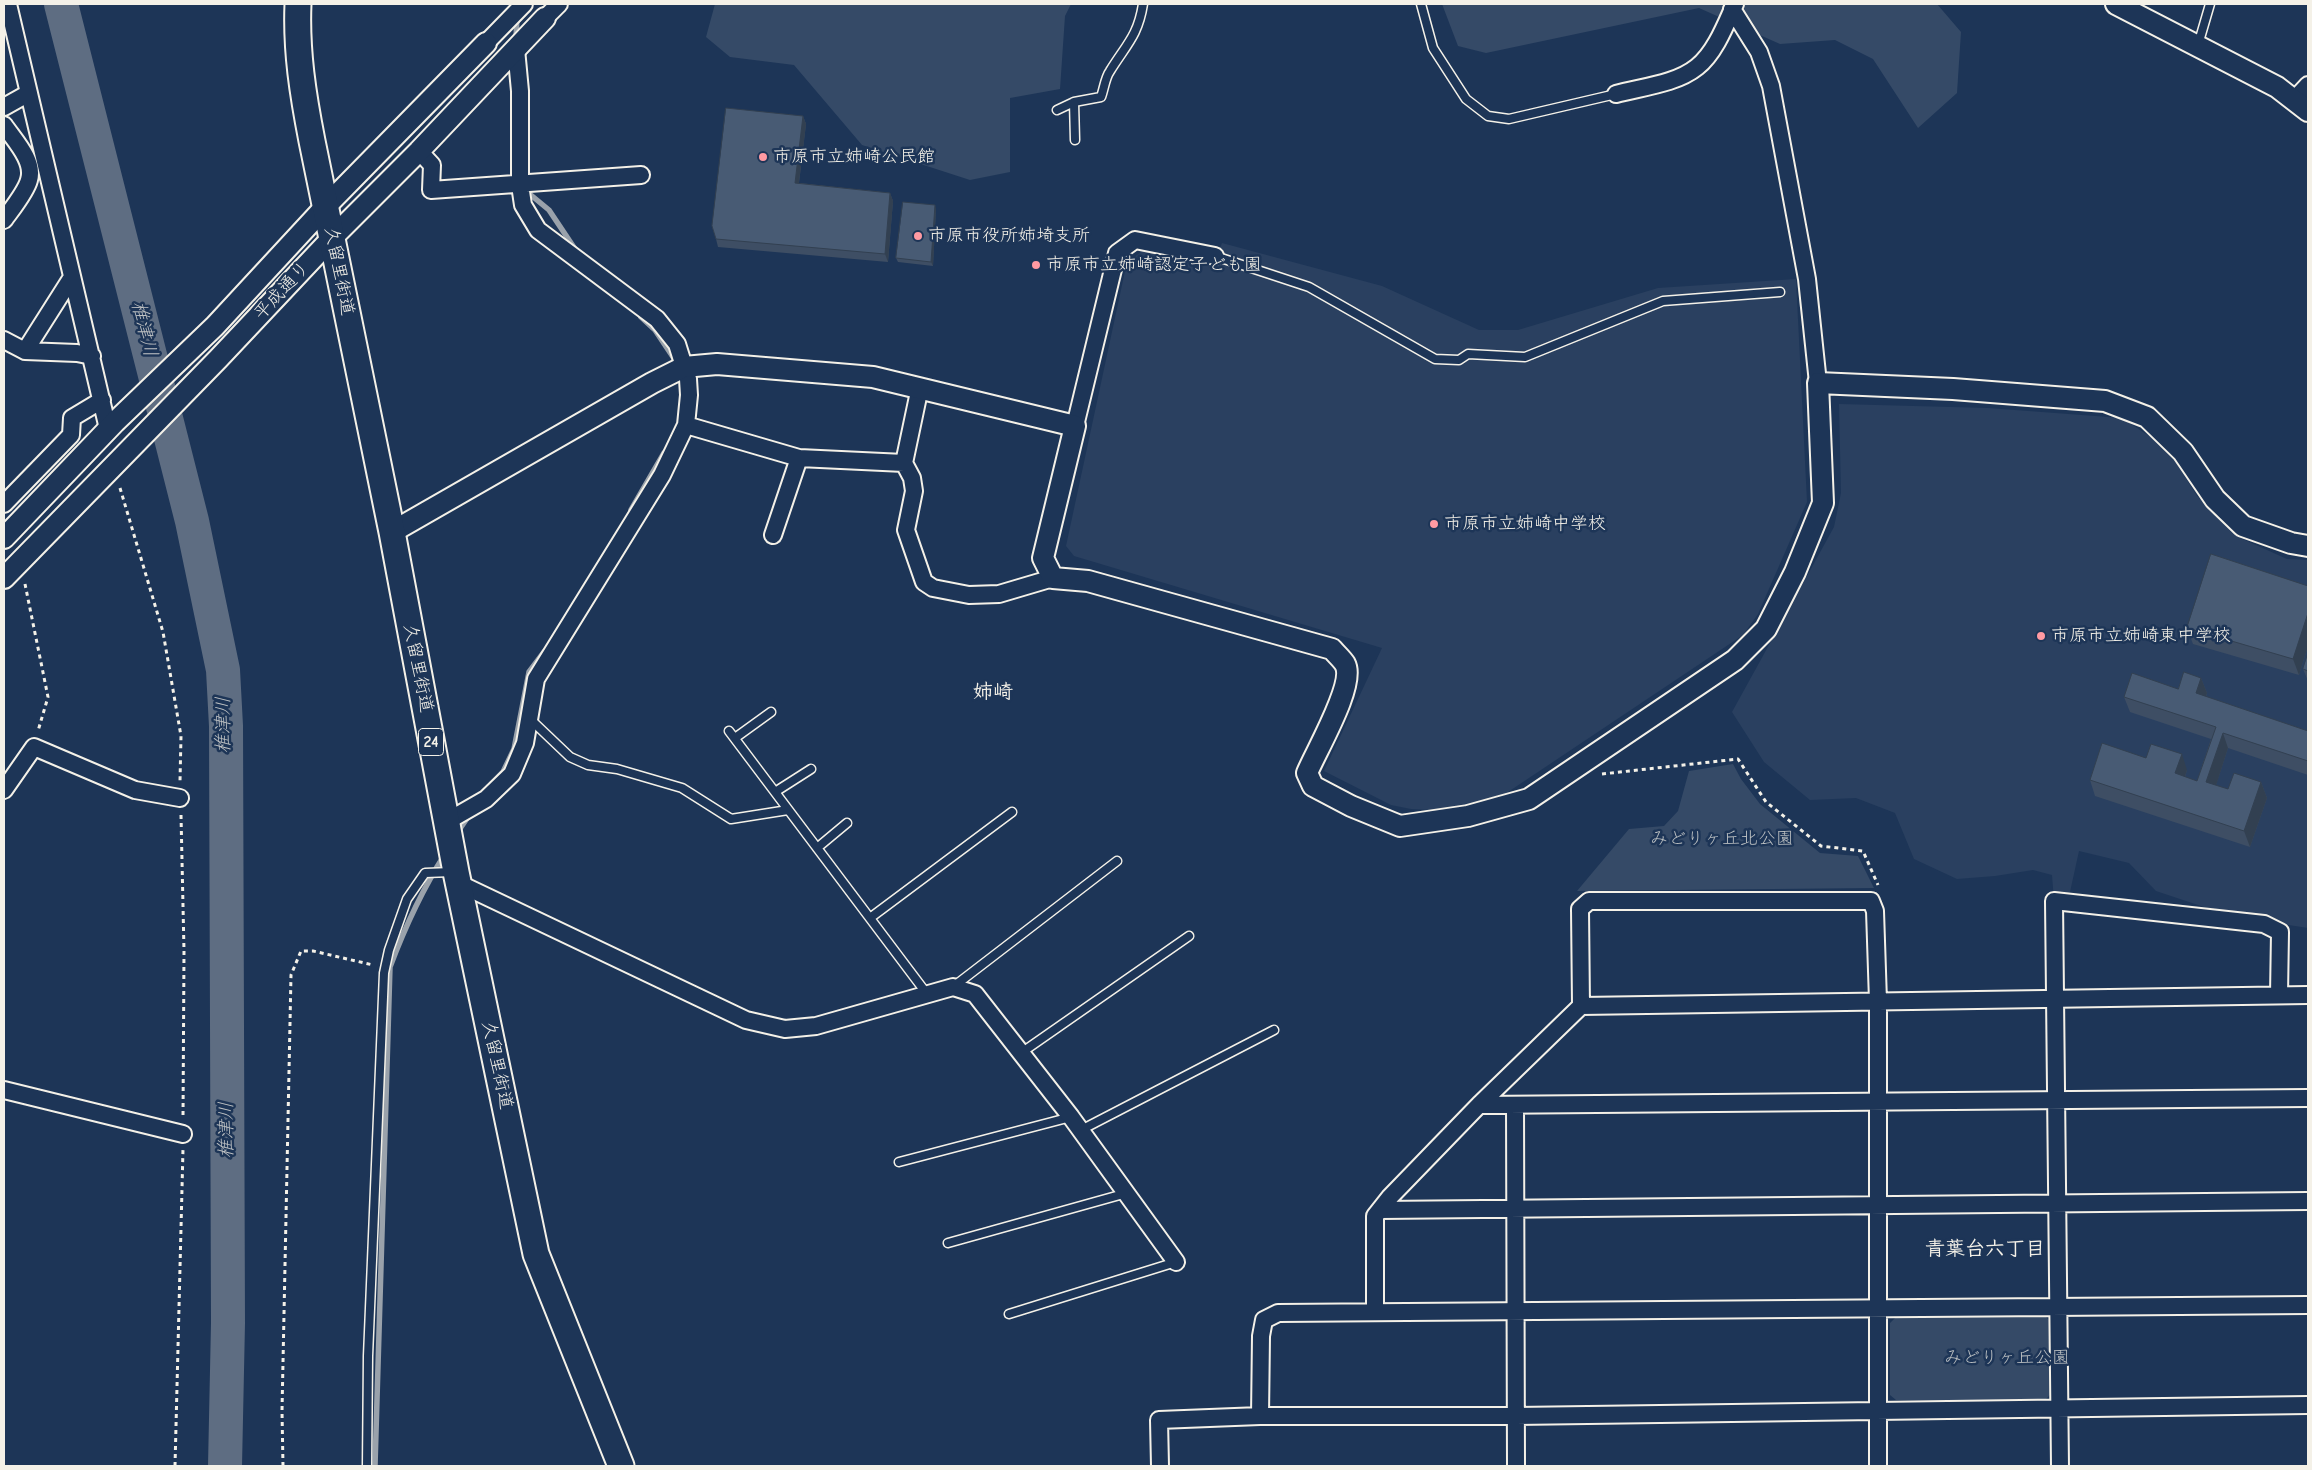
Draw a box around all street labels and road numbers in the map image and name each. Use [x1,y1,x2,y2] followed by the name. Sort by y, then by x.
[320,225,358,317] street label: 久留里街道
[250,257,314,325] street label: 平成通り
[399,622,437,714] street label: 久留里街道
[418,729,444,756] road number: 24
[477,1019,517,1111] street label: 久留里街道

